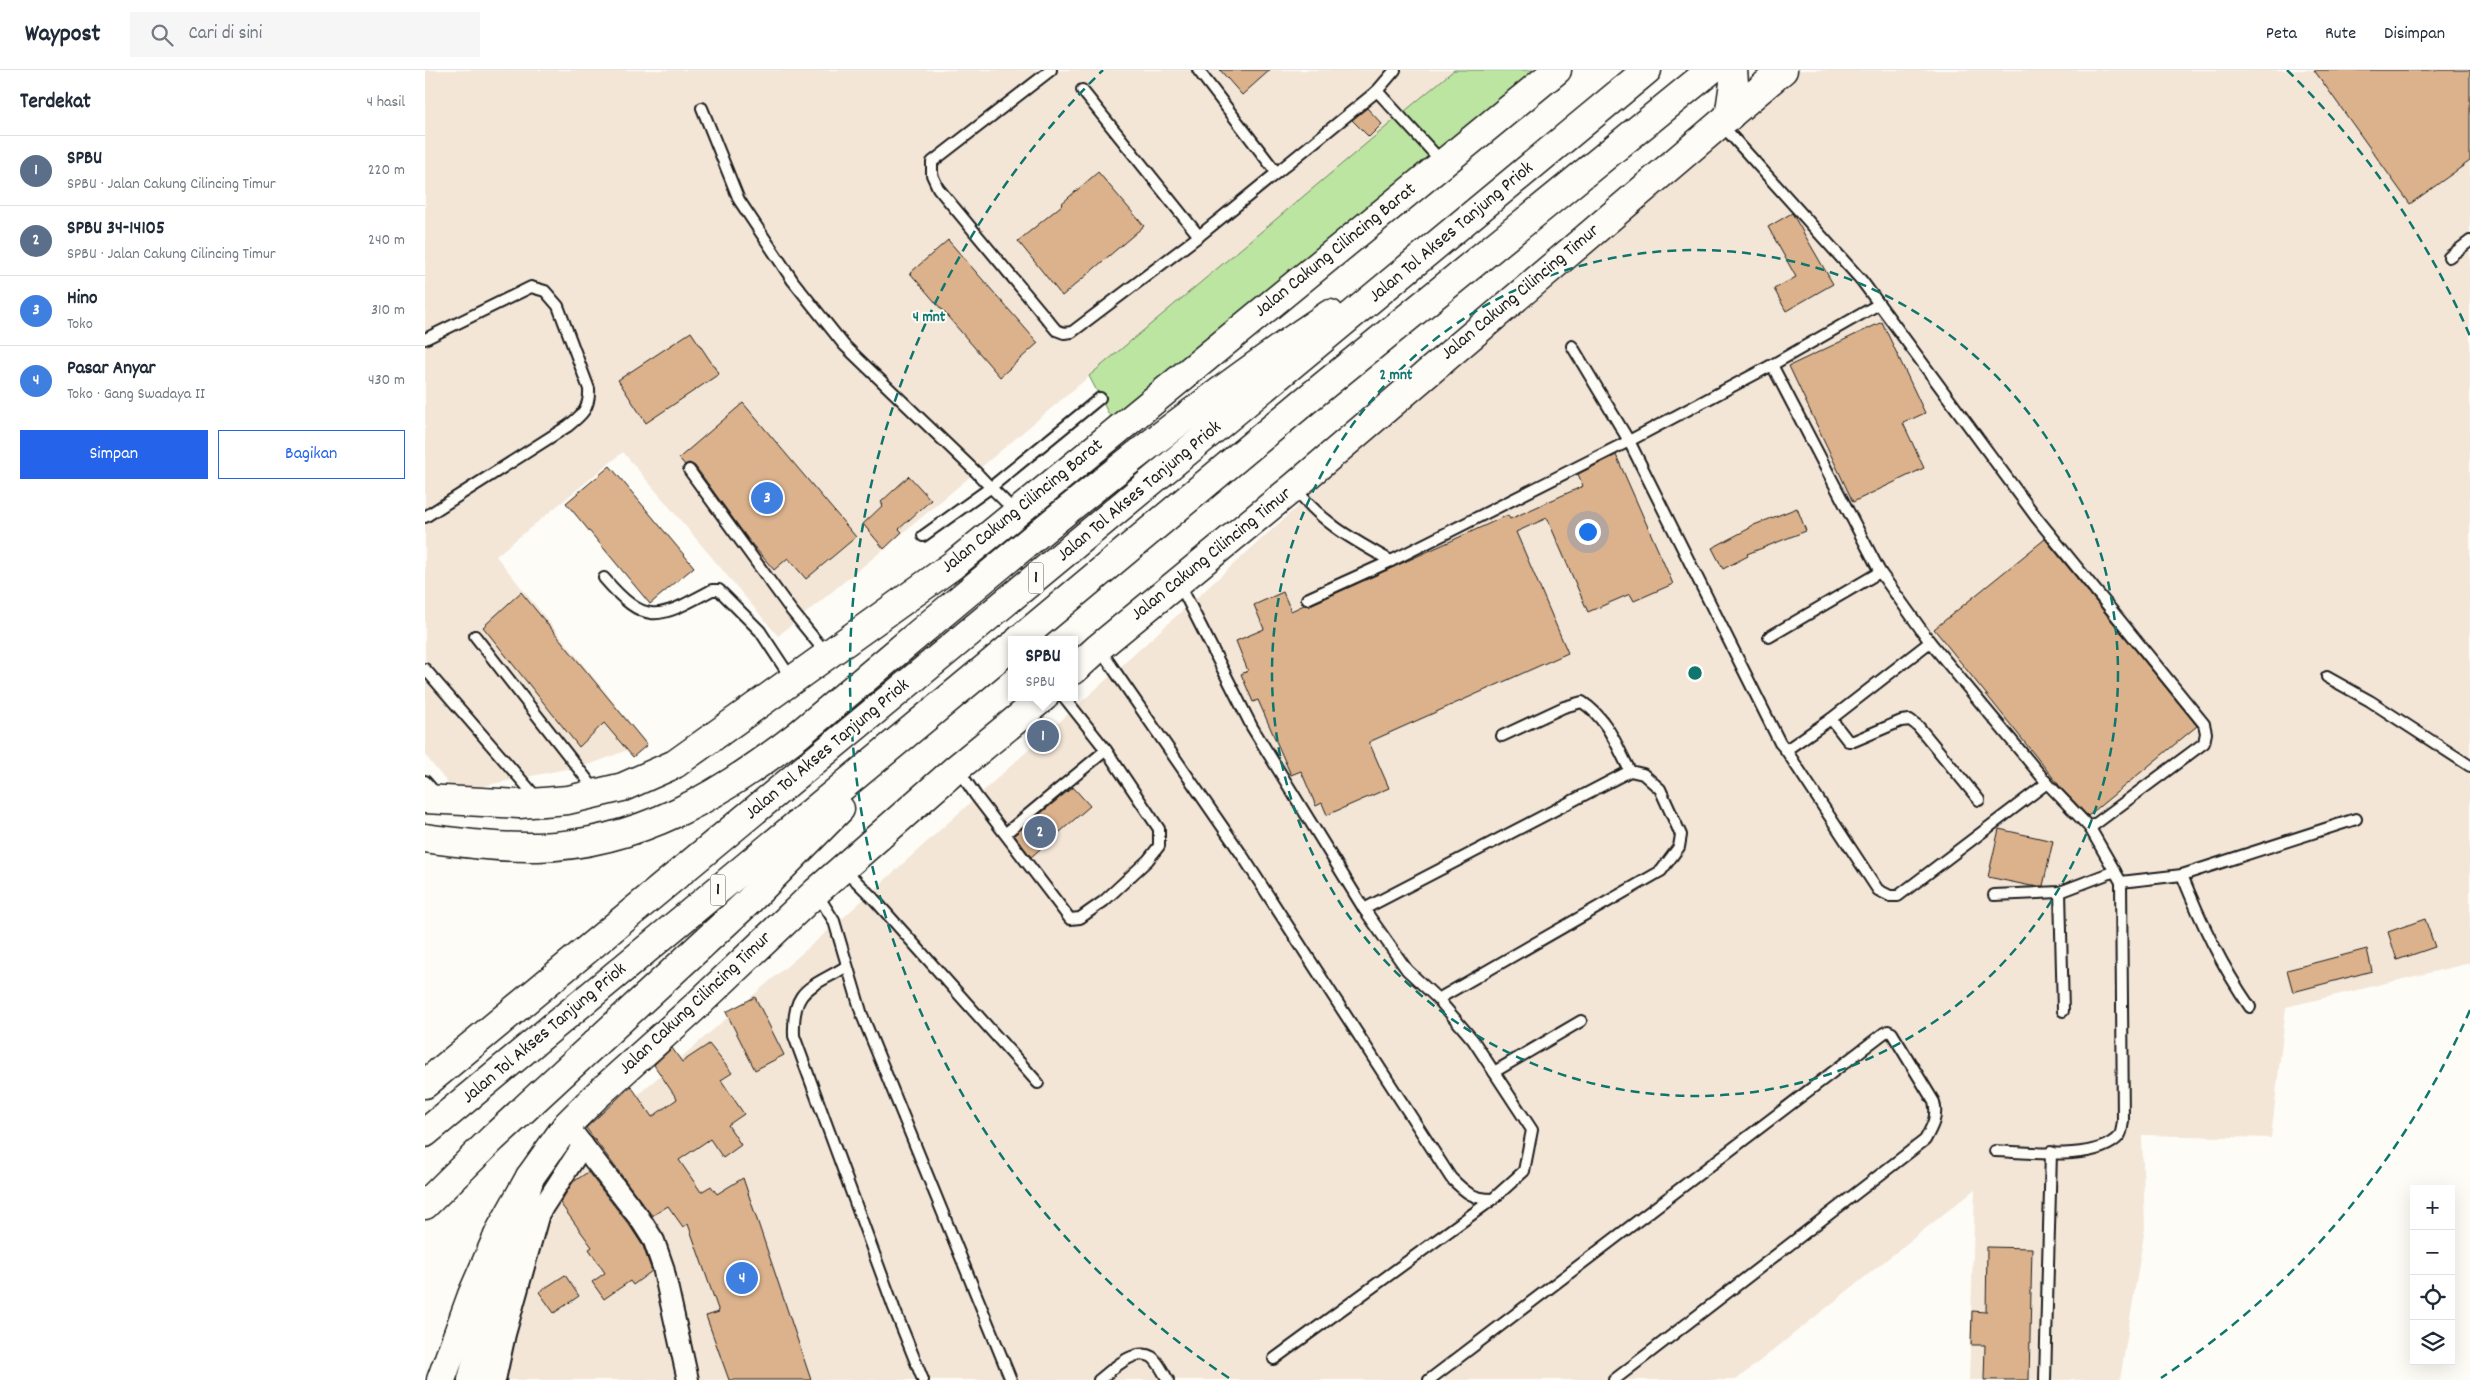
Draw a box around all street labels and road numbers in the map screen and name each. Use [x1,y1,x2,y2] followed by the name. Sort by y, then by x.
[1364,156,1540,310] street label: Jalan Tol Akses Tanjung Priok
[1249,177,1423,325] street label: Jalan Cakung Cilincing Barat
[1436,218,1606,368] street label: Jalan Cakung Cilincing Timur
[1052,415,1228,569] street label: Jalan Tol Akses Tanjung Priok
[936,433,1110,581] street label: Jalan Cakung Cilincing Barat
[1126,482,1298,628] street label: Jalan Cakung Cilincing Timur
[1029,562,1043,594] road number: 1
[740,673,916,827] street label: Jalan Tol Akses Tanjung Priok
[711,874,725,906] road number: 1
[614,926,778,1082] street label: Jalan Cakung Cilincing Timur
[457,957,633,1111] street label: Jalan Tol Akses Tanjung Priok

